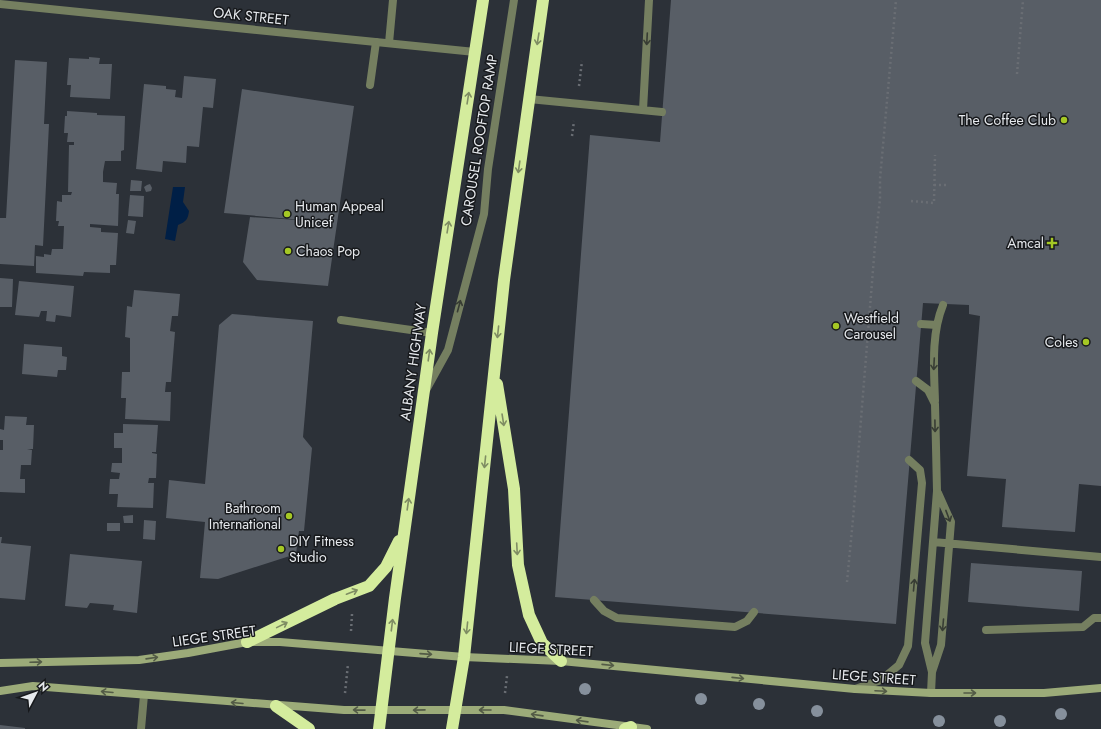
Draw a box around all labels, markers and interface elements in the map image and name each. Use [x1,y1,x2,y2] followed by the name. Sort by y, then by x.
[212,2,290,30] street label: OAK STREET
[534,32,542,45] one-way arrow
[643,32,650,45] one-way arrow
[456,52,503,227] street label: CAROUSEL ROOFTOP RAMP
[464,92,472,105] one-way arrow
[959,110,1056,130] place label: The Coffee Club
[1059,115,1069,125] marker: The Coffee Club
[515,160,523,173] one-way arrow
[295,196,384,232] place label: Human Appeal Unicef
[282,209,292,219] marker: Human Appeal Unicef
[444,221,452,234] one-way arrow
[1007,233,1044,253] place label: Amcal
[1047,238,1057,248] marker: Amcal
[296,241,360,261] place label: Chaos Pop
[283,246,293,256] marker: Chaos Pop
[456,300,464,313] one-way arrow
[395,302,431,422] street label: ALBANY HIGHWAY
[844,308,899,344] place label: Westfield Carousel
[831,321,841,331] marker: Westfield Carousel
[495,325,502,338] one-way arrow
[1045,332,1078,352] place label: Coles
[1081,337,1091,347] marker: Coles
[425,349,433,362] one-way arrow
[931,357,938,370] one-way arrow
[499,413,507,426] one-way arrow
[932,419,939,432] one-way arrow
[481,455,488,468] one-way arrow
[209,498,281,534] place label: Bathroom International
[404,498,412,511] one-way arrow
[944,510,952,522] one-way arrow
[284,511,294,521] marker: Bathroom International
[289,531,354,567] place label: DIY Fitness Studio
[513,542,520,555] one-way arrow
[276,544,286,554] marker: DIY Fitness Studio
[910,579,917,592] one-way arrow
[345,588,357,596] one-way arrow
[940,618,947,631] one-way arrow
[388,619,395,632] one-way arrow
[171,620,258,652] street label: LIEGE STREET
[276,621,288,628] one-way arrow
[463,621,470,634] one-way arrow
[508,637,594,661] street label: LIEGE STREET
[419,650,432,657] one-way arrow
[145,654,158,662] one-way arrow
[29,658,42,666] one-way arrow
[601,662,614,669] one-way arrow
[831,664,917,690] street label: LIEGE STREET
[16,673,56,713] north arrow
[731,674,744,682] one-way arrow
[35,678,52,695] text: N
[874,687,887,694] one-way arrow
[101,689,114,696] one-way arrow
[963,689,976,697] one-way arrow
[231,699,244,706] one-way arrow
[353,706,366,714] one-way arrow
[413,706,426,714] one-way arrow
[479,706,492,714] one-way arrow
[531,711,544,719] one-way arrow
[576,717,589,725] one-way arrow

